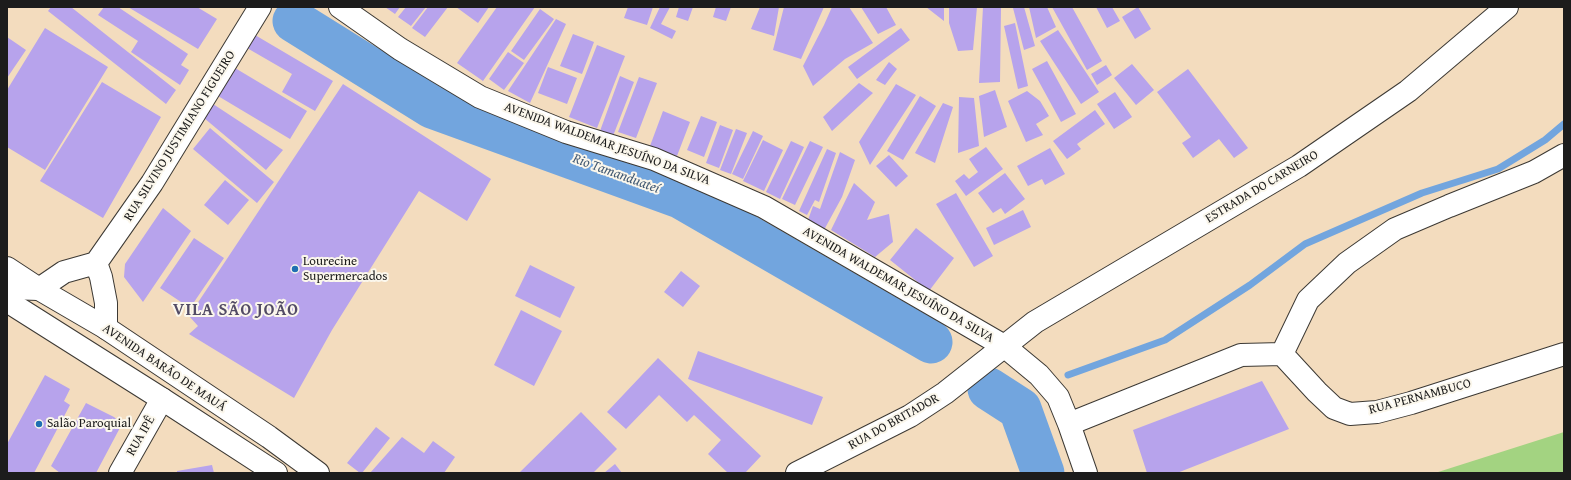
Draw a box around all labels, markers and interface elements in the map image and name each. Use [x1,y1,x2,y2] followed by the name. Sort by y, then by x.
[121,48,239,224] street label: RUA SILVINO JUSTIMIANO FIGUEIRO
[502,99,712,189] street label: AVENIDA WALDEMAR JESUÍNO DA SILVA
[1203,147,1321,227] street label: ESTRADA DO CARNEIRO
[570,151,662,197] water label: Rio Tamanduateí
[800,224,996,346] street label: AVENIDA WALDEMAR JESUÍNO DA SILVA
[303,254,387,285] place label: Lourecine Supermercados
[290,264,300,274] marker: Lourecine Supermercados
[173,301,299,321] district label: VILA SÃO JOÃO
[99,321,229,415] street label: AVENIDA BARÃO DE MAUÁ
[1367,376,1473,418] street label: RUA PERNAMBUCO
[846,391,942,453] street label: RUA DO BRITADOR
[123,413,159,459] street label: RUA IPÊ
[47,416,131,432] place label: Salão Paroquial
[34,419,44,429] marker: Salão Paroquial

